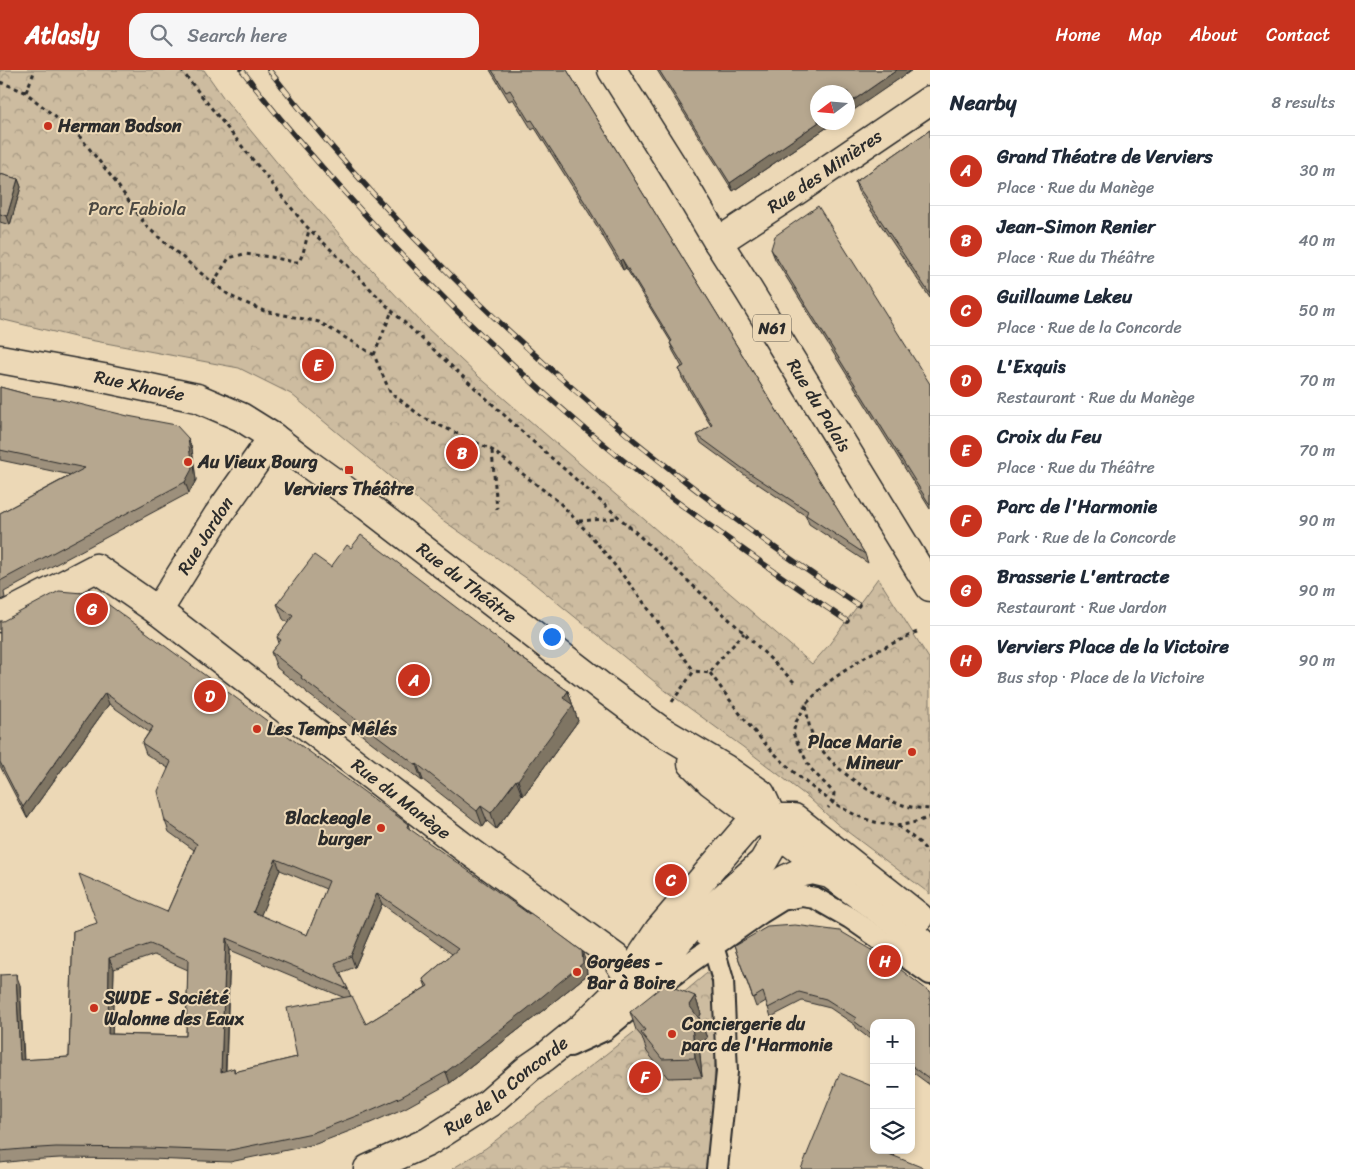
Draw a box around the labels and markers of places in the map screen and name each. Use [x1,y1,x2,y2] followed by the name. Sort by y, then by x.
[57,110,182,142] place label: Herman Bodson
[42,120,54,132] marker: Herman Bodson
[302,346,334,384] pin: E
[446,434,478,472] pin: B
[197,446,318,478] place label: Au Vieux Bourg
[182,456,194,468] marker: Au Vieux Bourg
[343,464,355,476] marker: Verviers Théâtre
[284,473,415,505] place label: Verviers Théâtre
[76,590,108,628] pin: G
[398,661,430,699] pin: A
[194,677,226,715] pin: D
[267,713,397,745] place label: Les Temps Mêlés
[251,723,263,735] marker: Les Temps Mêlés
[808,726,904,779] place label: Place Marie Mineur
[906,746,918,758] marker: Place Marie Mineur
[285,802,373,855] place label: Blackeagle burger
[375,822,387,834] marker: Blackeagle burger
[655,861,687,899] pin: C
[869,942,901,980] pin: H
[586,946,676,999] place label: Gorgées - Bar à Boire
[571,966,583,978] marker: Gorgées - Bar à Boire
[103,982,244,1035] place label: SWDE - Société Walonne des Eaux
[88,1002,100,1014] marker: SWDE - Société Walonne des Eaux
[681,1008,833,1061] place label: Conciergerie du parc de l'Harmonie
[666,1028,678,1040] marker: Conciergerie du parc de l'Harmonie
[629,1058,661,1096] pin: F

